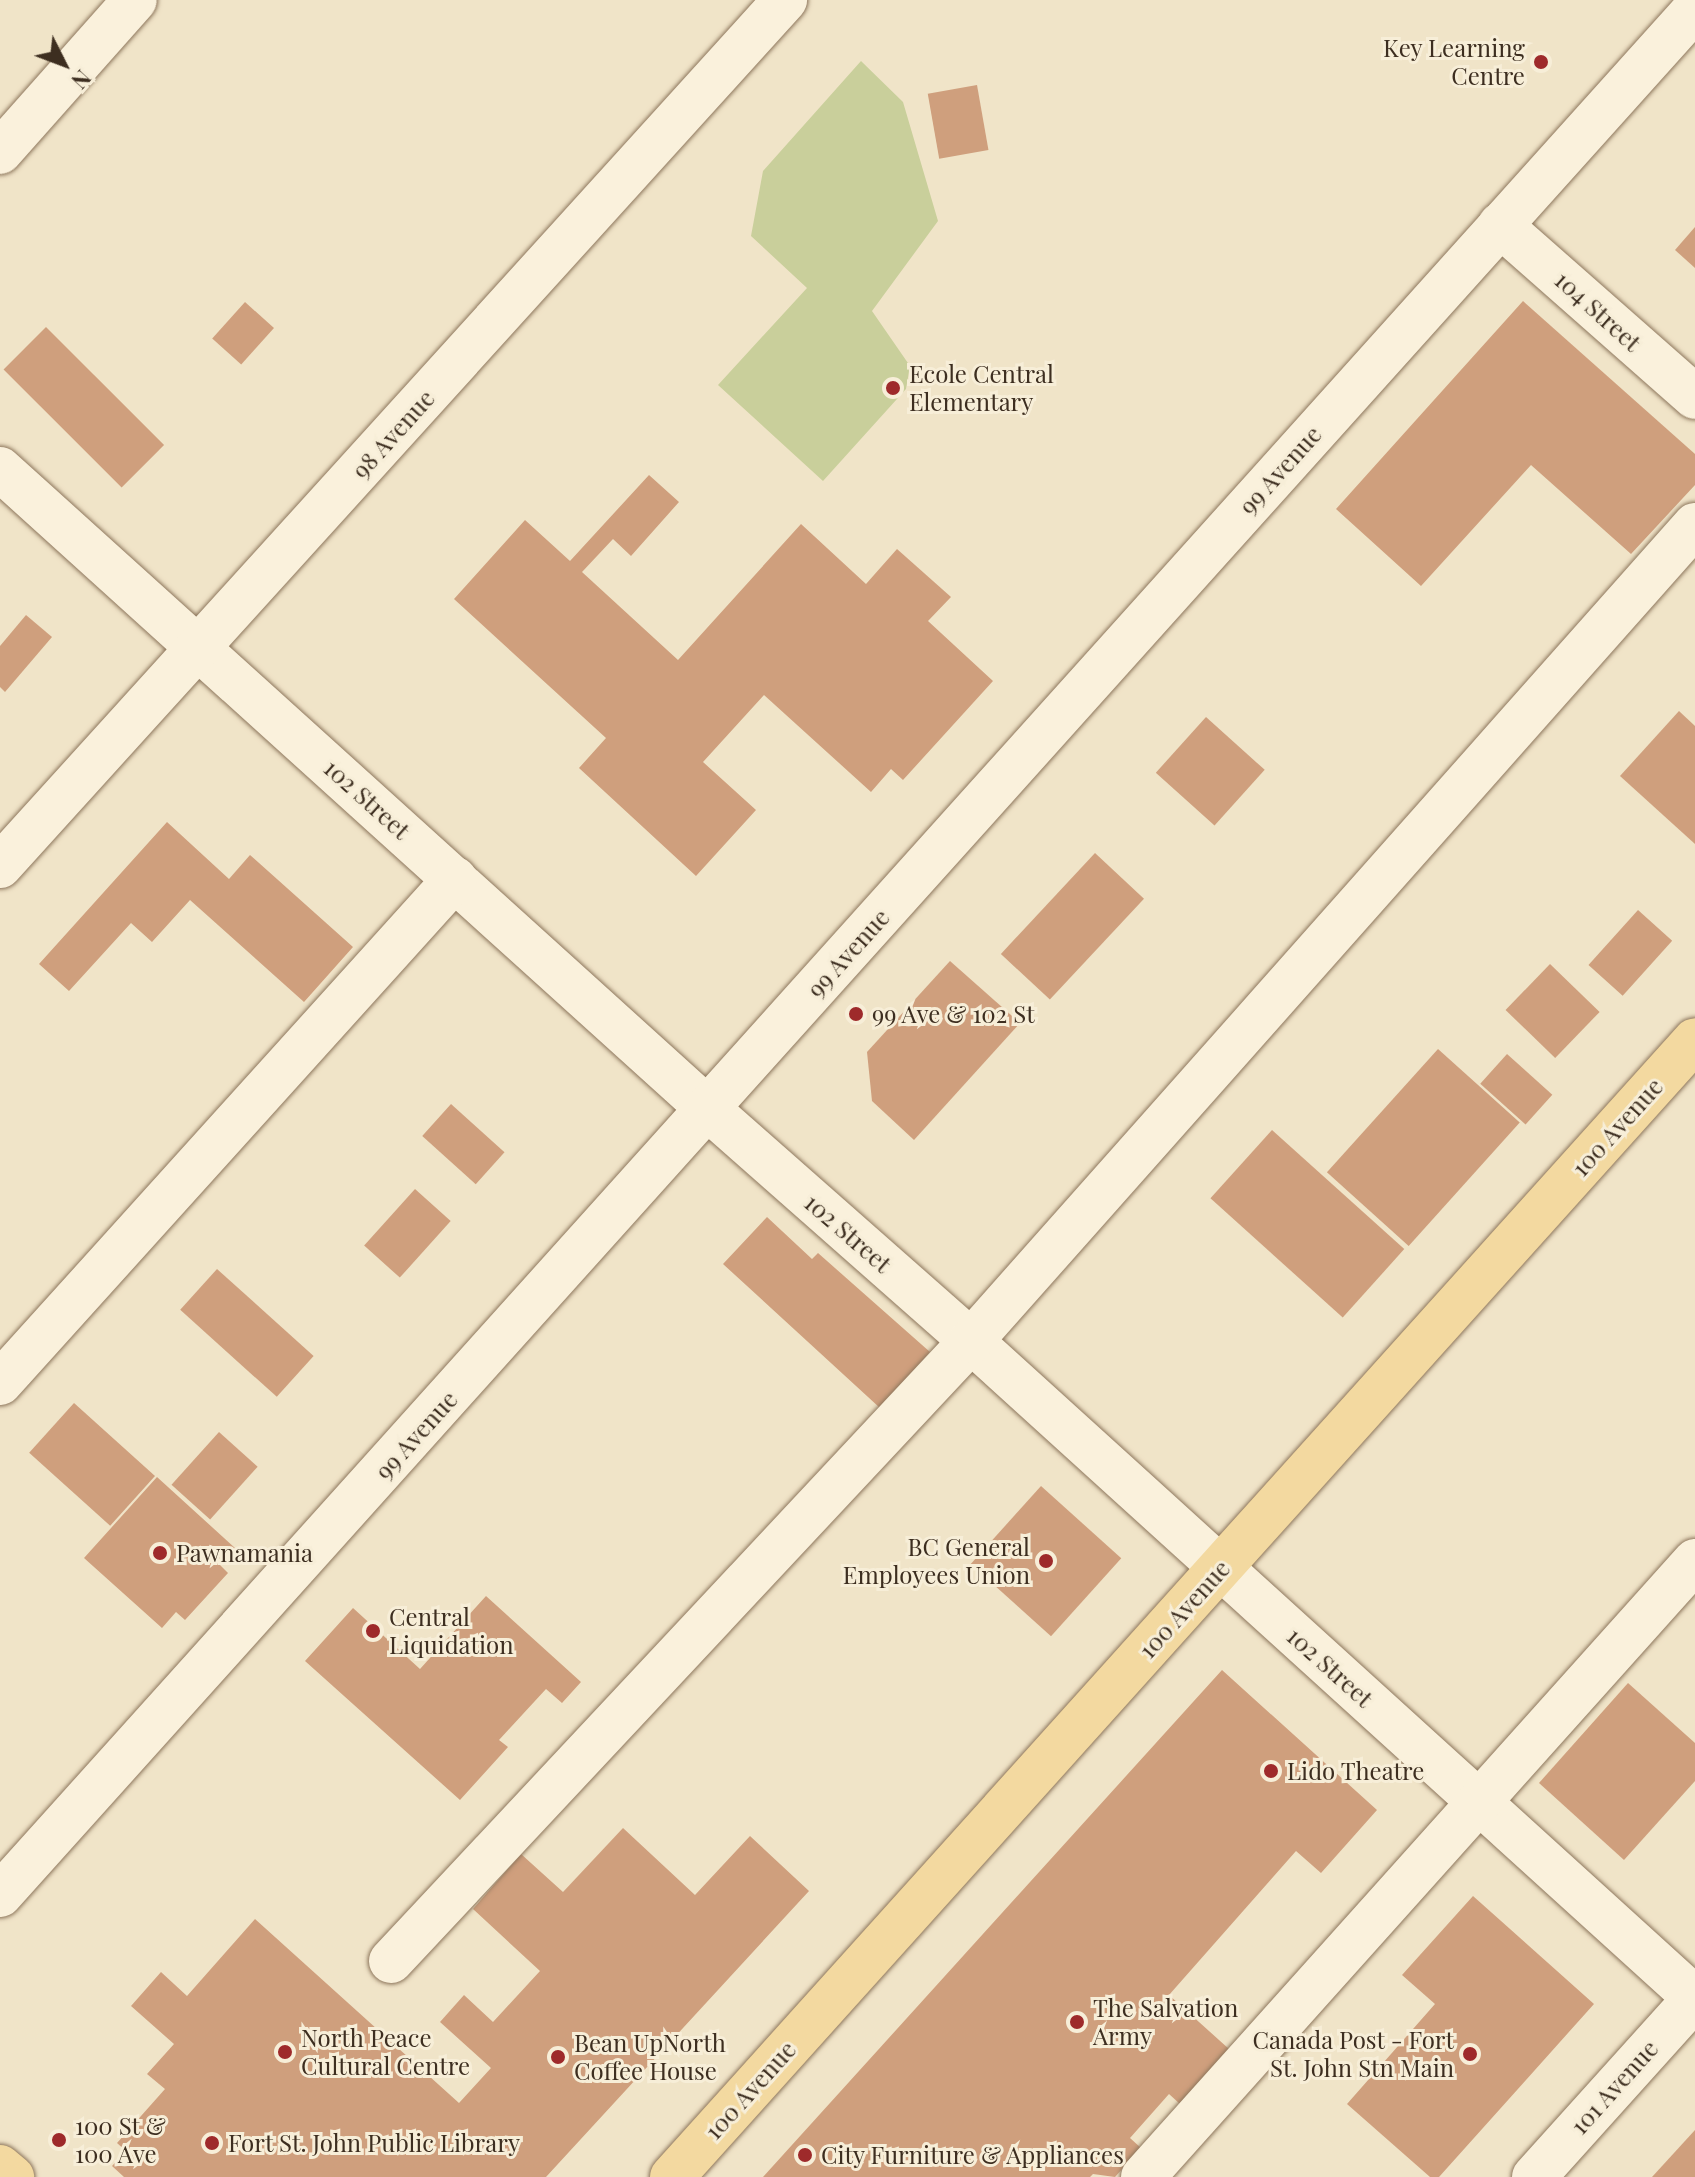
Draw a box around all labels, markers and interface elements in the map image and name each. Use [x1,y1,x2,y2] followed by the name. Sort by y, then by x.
[24,24,104,104] north arrow
[1382,34,1525,90] place label: Key Learning Centre
[1532,53,1550,71] marker: Key Learning Centre
[65,64,98,96] text: N
[1549,265,1647,357] street label: 104 Street
[909,360,1054,416] place label: Ecole Central Elementary
[884,379,902,397] marker: Ecole Central Elementary
[346,384,440,484] street label: 98 Avenue
[1233,420,1327,520] street label: 99 Avenue
[318,753,416,845] street label: 102 Street
[801,903,895,1003] street label: 99 Avenue
[872,1000,1035,1028] place label: 99 Ave & 102 St
[847,1005,865,1023] marker: 99 Ave & 102 St
[1565,1072,1669,1182] street label: 100 Avenue
[799,1188,897,1278] street label: 102 Street
[369,1385,463,1485] street label: 99 Avenue
[843,1533,1030,1589] place label: BC General Employees Union
[176,1539,313,1567] place label: Pawnamania
[151,1544,169,1562] marker: Pawnamania
[1037,1552,1055,1570] marker: BC General Employees Union
[1132,1554,1236,1664] street label: 100 Avenue
[389,1603,514,1659] place label: Central Liquidation
[1281,1621,1379,1713] street label: 102 Street
[364,1622,382,1640] marker: Central Liquidation
[1287,1757,1425,1785] place label: Lido Theatre
[1262,1762,1280,1780] marker: Lido Theatre
[1093,1994,1238,2050] place label: The Salvation Army
[1068,2013,1086,2031] marker: The Salvation Army
[301,2024,470,2080] place label: North Peace Cultural Centre
[1252,2026,1454,2082] place label: Canada Post - Fort St. John Stn Main
[574,2029,726,2085] place label: Bean UpNorth Coffee House
[1564,2034,1664,2140] street label: 101 Avenue
[698,2035,802,2145] street label: 100 Avenue
[276,2043,294,2061] marker: North Peace Cultural Centre
[1461,2045,1479,2063] marker: Canada Post - Fort St. John Stn Main
[549,2048,567,2066] marker: Bean UpNorth Coffee House
[75,2112,166,2168] place label: 100 St & 100 Ave
[228,2129,520,2157] place label: Fort St. John Public Library
[50,2131,68,2149] marker: 100 St & 100 Ave
[203,2134,221,2152] marker: Fort St. John Public Library
[821,2141,1125,2169] place label: City Furniture & Appliances
[796,2146,814,2164] marker: City Furniture & Appliances

